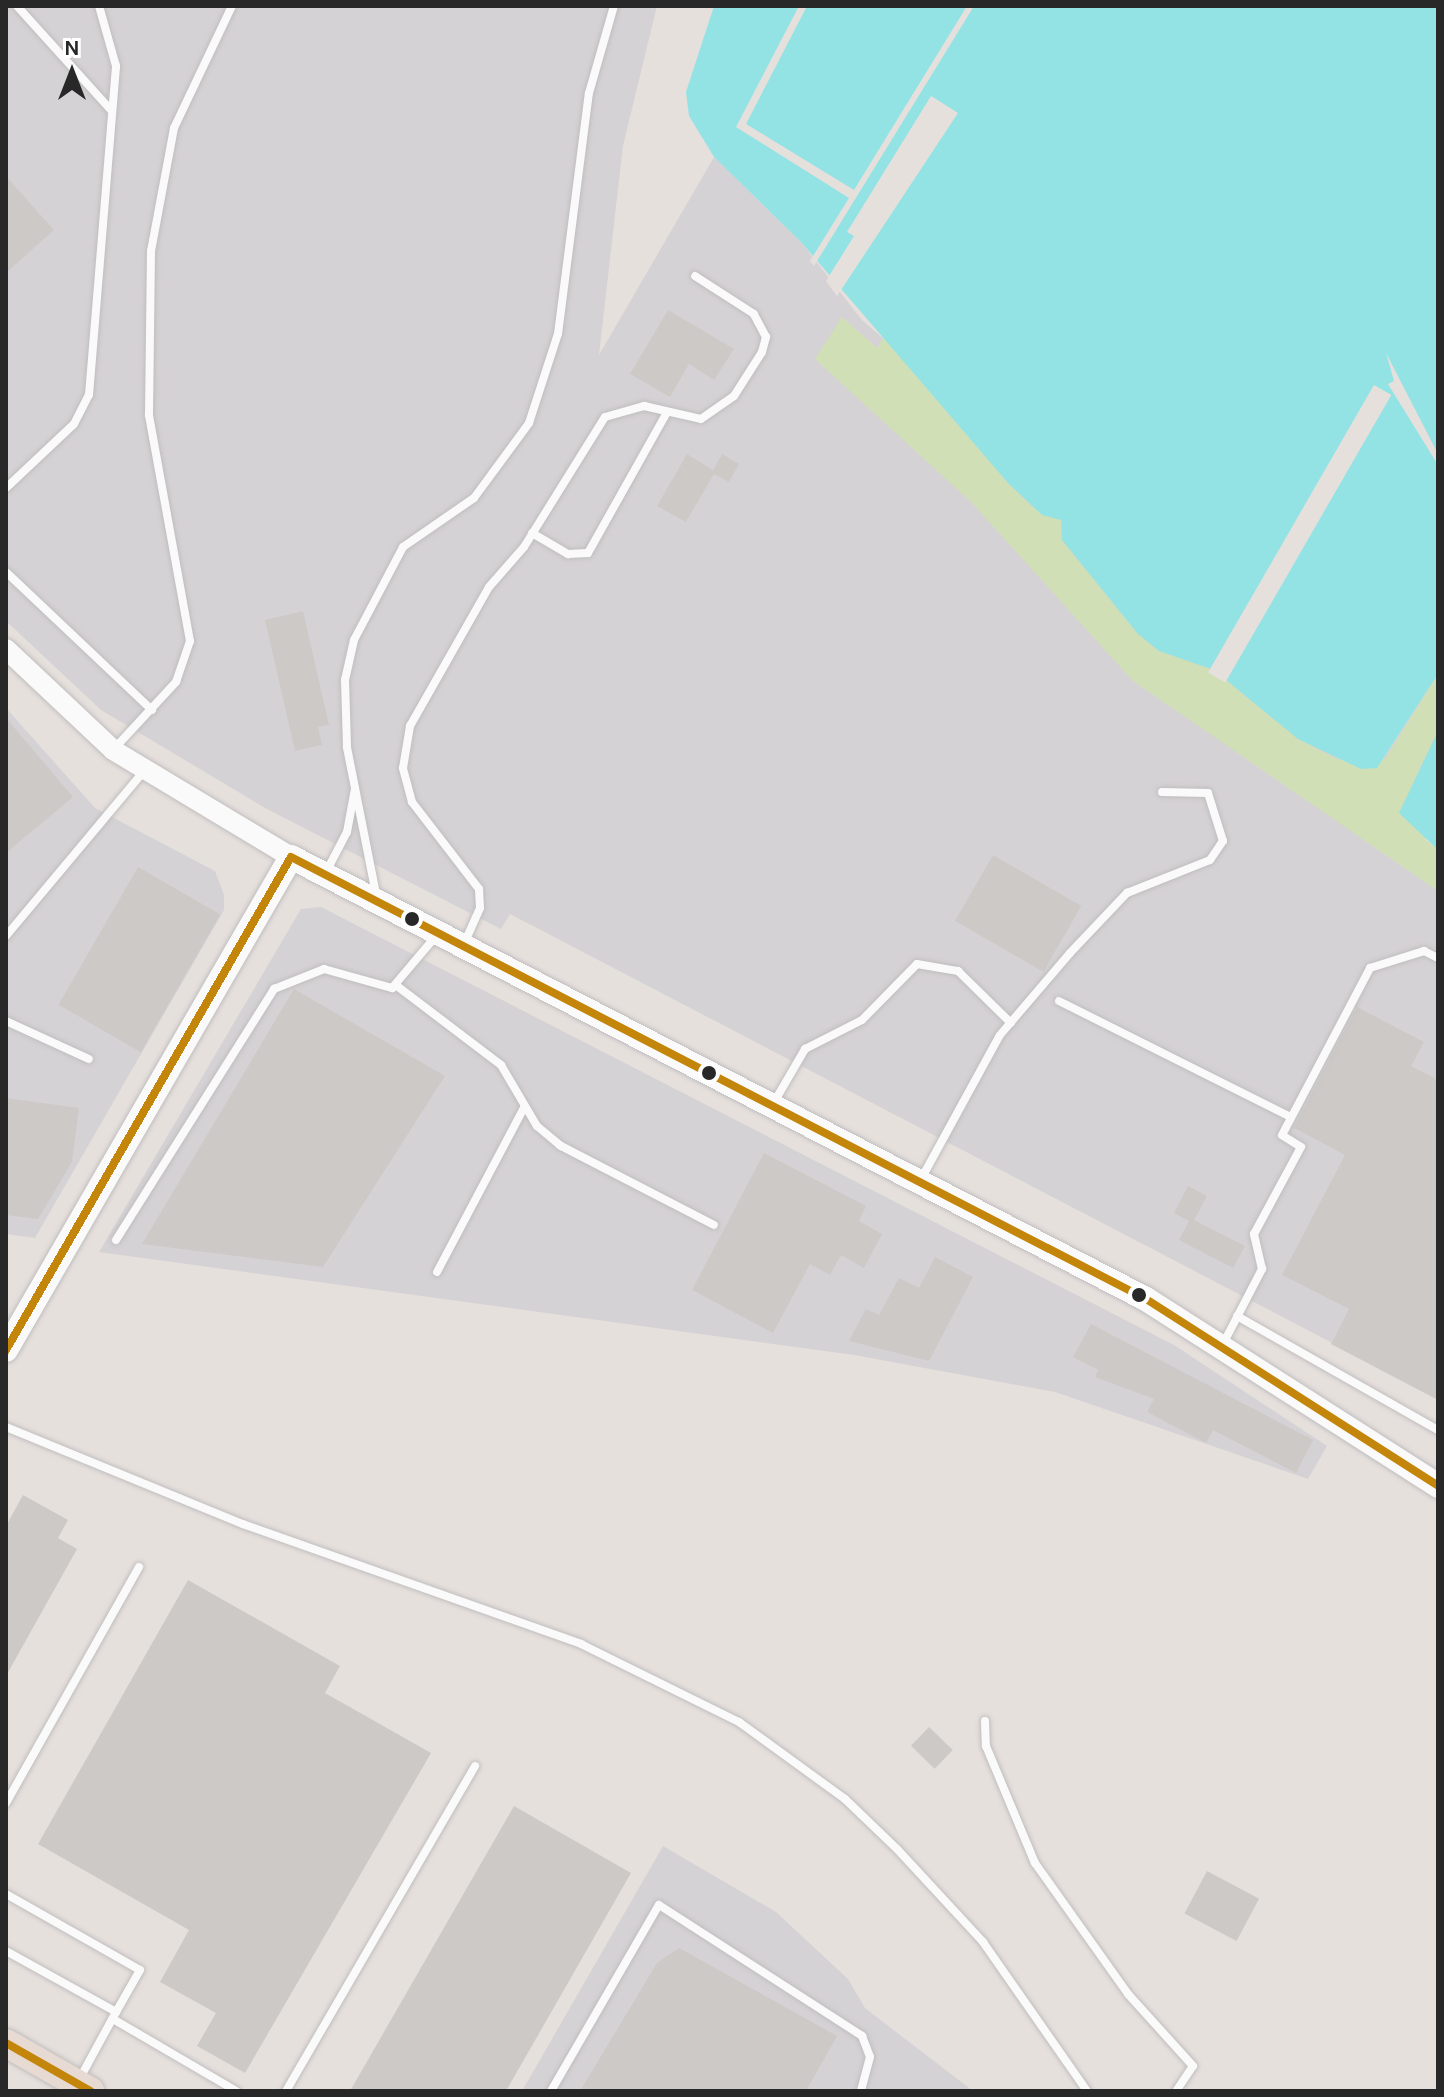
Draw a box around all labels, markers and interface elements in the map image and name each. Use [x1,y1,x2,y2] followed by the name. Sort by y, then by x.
[32,32,112,112] north arrow
[64,35,80,61] text: N
[404,911,420,927] unlabelled marker
[701,1065,717,1081] unlabelled marker
[1131,1287,1147,1303] unlabelled marker

